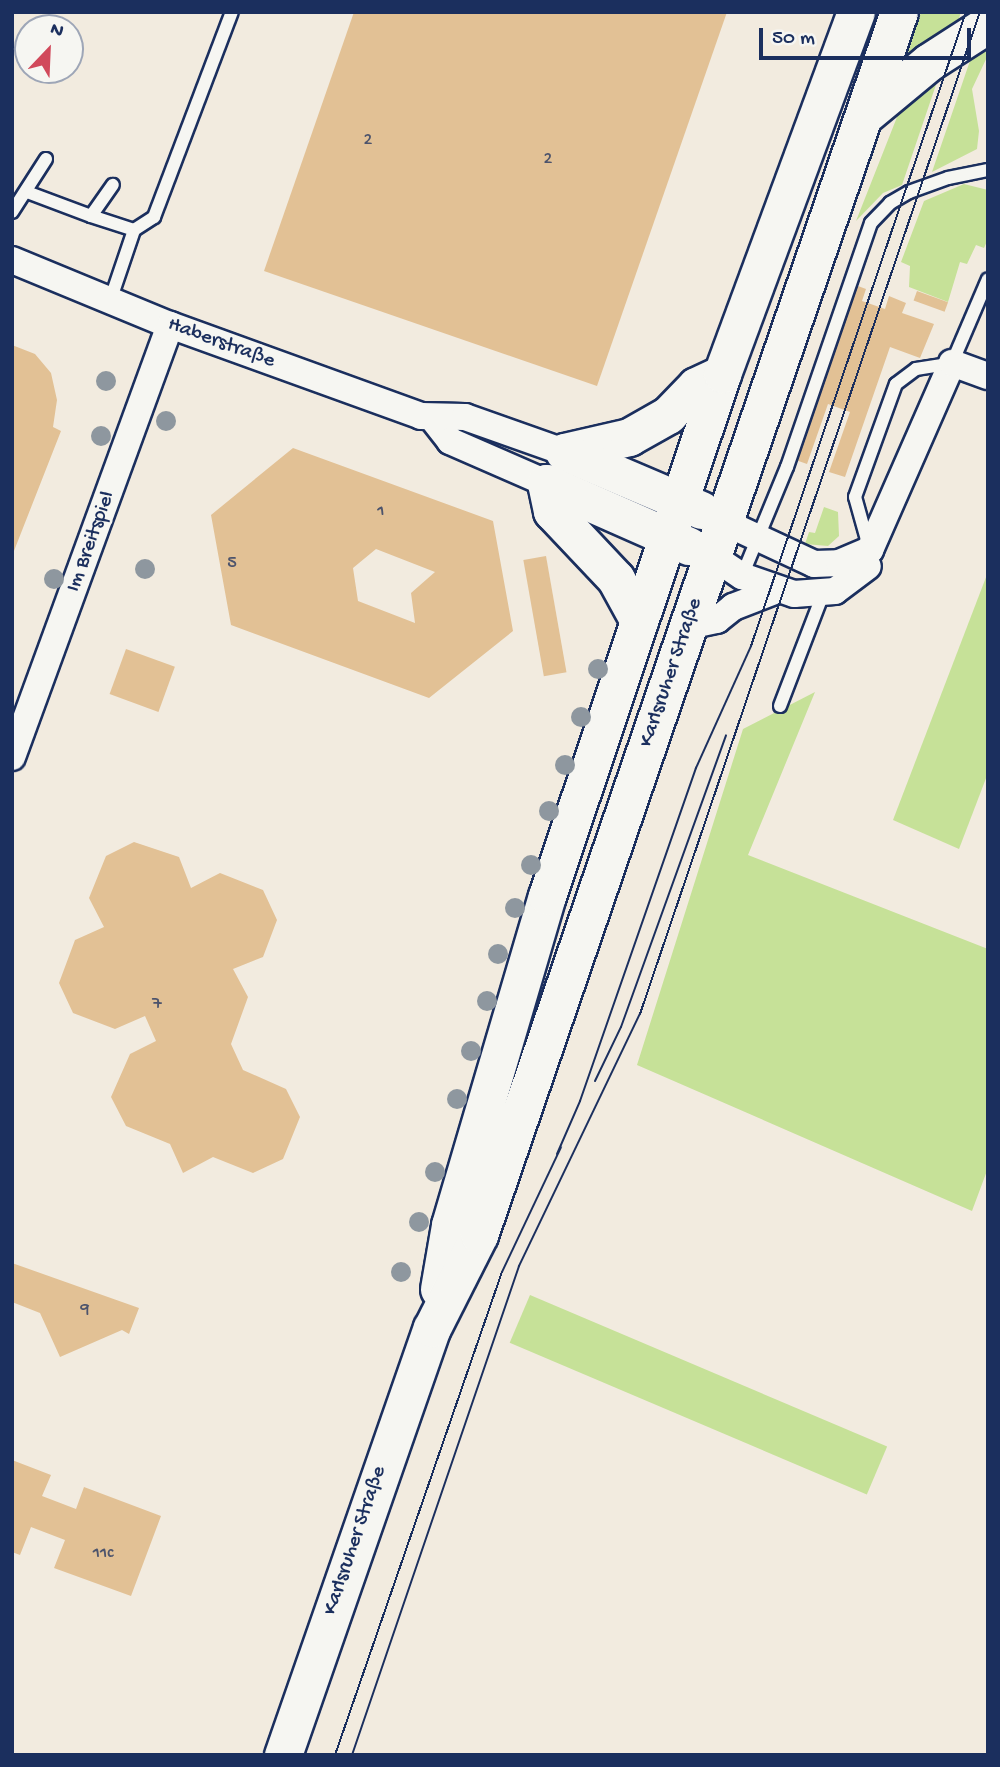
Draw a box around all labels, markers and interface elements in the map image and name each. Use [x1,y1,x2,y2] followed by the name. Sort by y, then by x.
[14,14,84,84] north arrow
[762,14,974,58] scale bar
[46,18,67,44] text: N
[772,27,815,52] text: 50 m
[364,130,372,152] house number: 2
[544,149,552,171] house number: 2
[164,313,278,375] street label: Haberstraße
[62,488,122,596] street label: Im Breitspiel
[377,501,385,523] house number: 1
[227,553,237,575] house number: 5
[635,595,709,751] street label: Karlsruher Straße
[152,994,162,1016] house number: 7
[80,1299,90,1321] house number: 9
[319,1463,393,1619] street label: Karlsruher Straße
[93,1543,113,1565] house number: 11c

